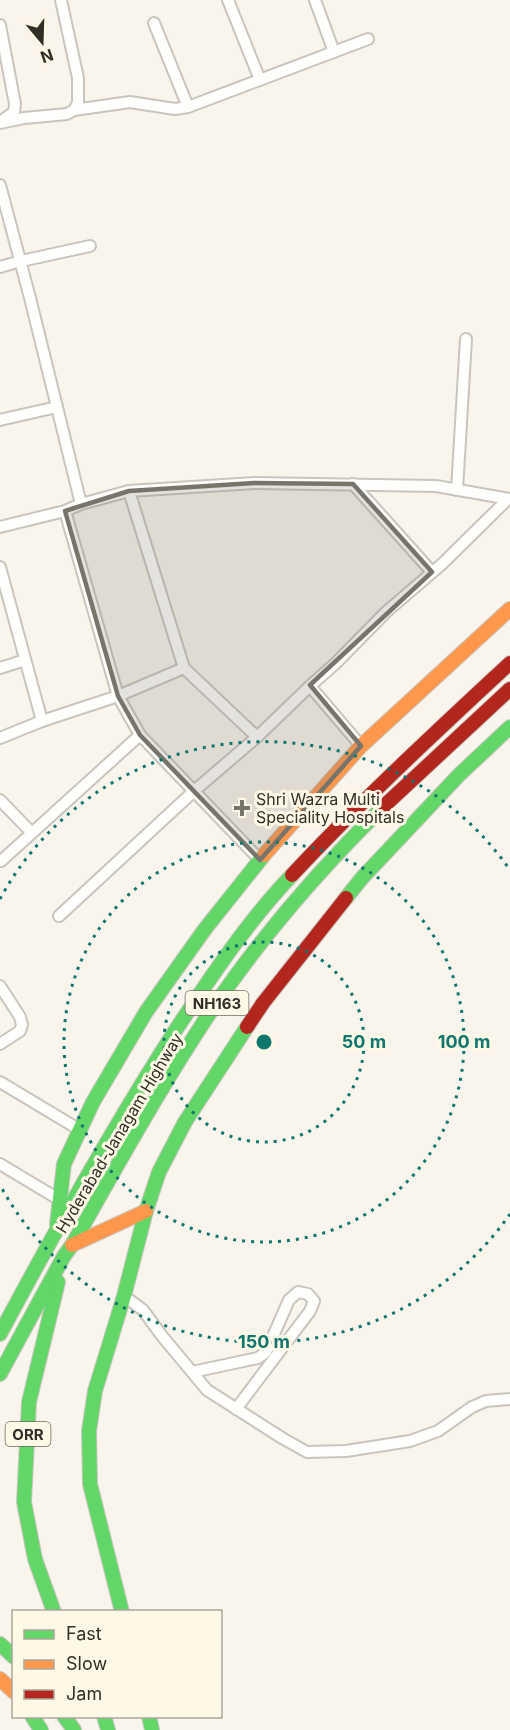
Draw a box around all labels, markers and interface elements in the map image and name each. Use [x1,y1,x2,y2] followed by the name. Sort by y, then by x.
[12,12,72,72] north arrow
[38,45,56,68] text: N
[256,789,404,827] place label: Shri Wazra Multi Speciality Hospitals
[233,799,251,817] marker: Shri Wazra Multi Speciality Hospitals
[186,991,248,1015] road number: NH163
[51,1029,187,1237] street label: Hyderabad-Janagam Highway
[342,1031,386,1052] text: 50 m
[438,1031,490,1052] text: 100 m
[254,1032,274,1052] centre of rings
[238,1331,290,1352] text: 150 m
[6,1422,51,1446] road number: ORR
[12,1610,222,1718] legend
[66,1623,102,1644] text: Fast
[66,1653,107,1674] text: Slow
[66,1683,102,1704] text: Jam

